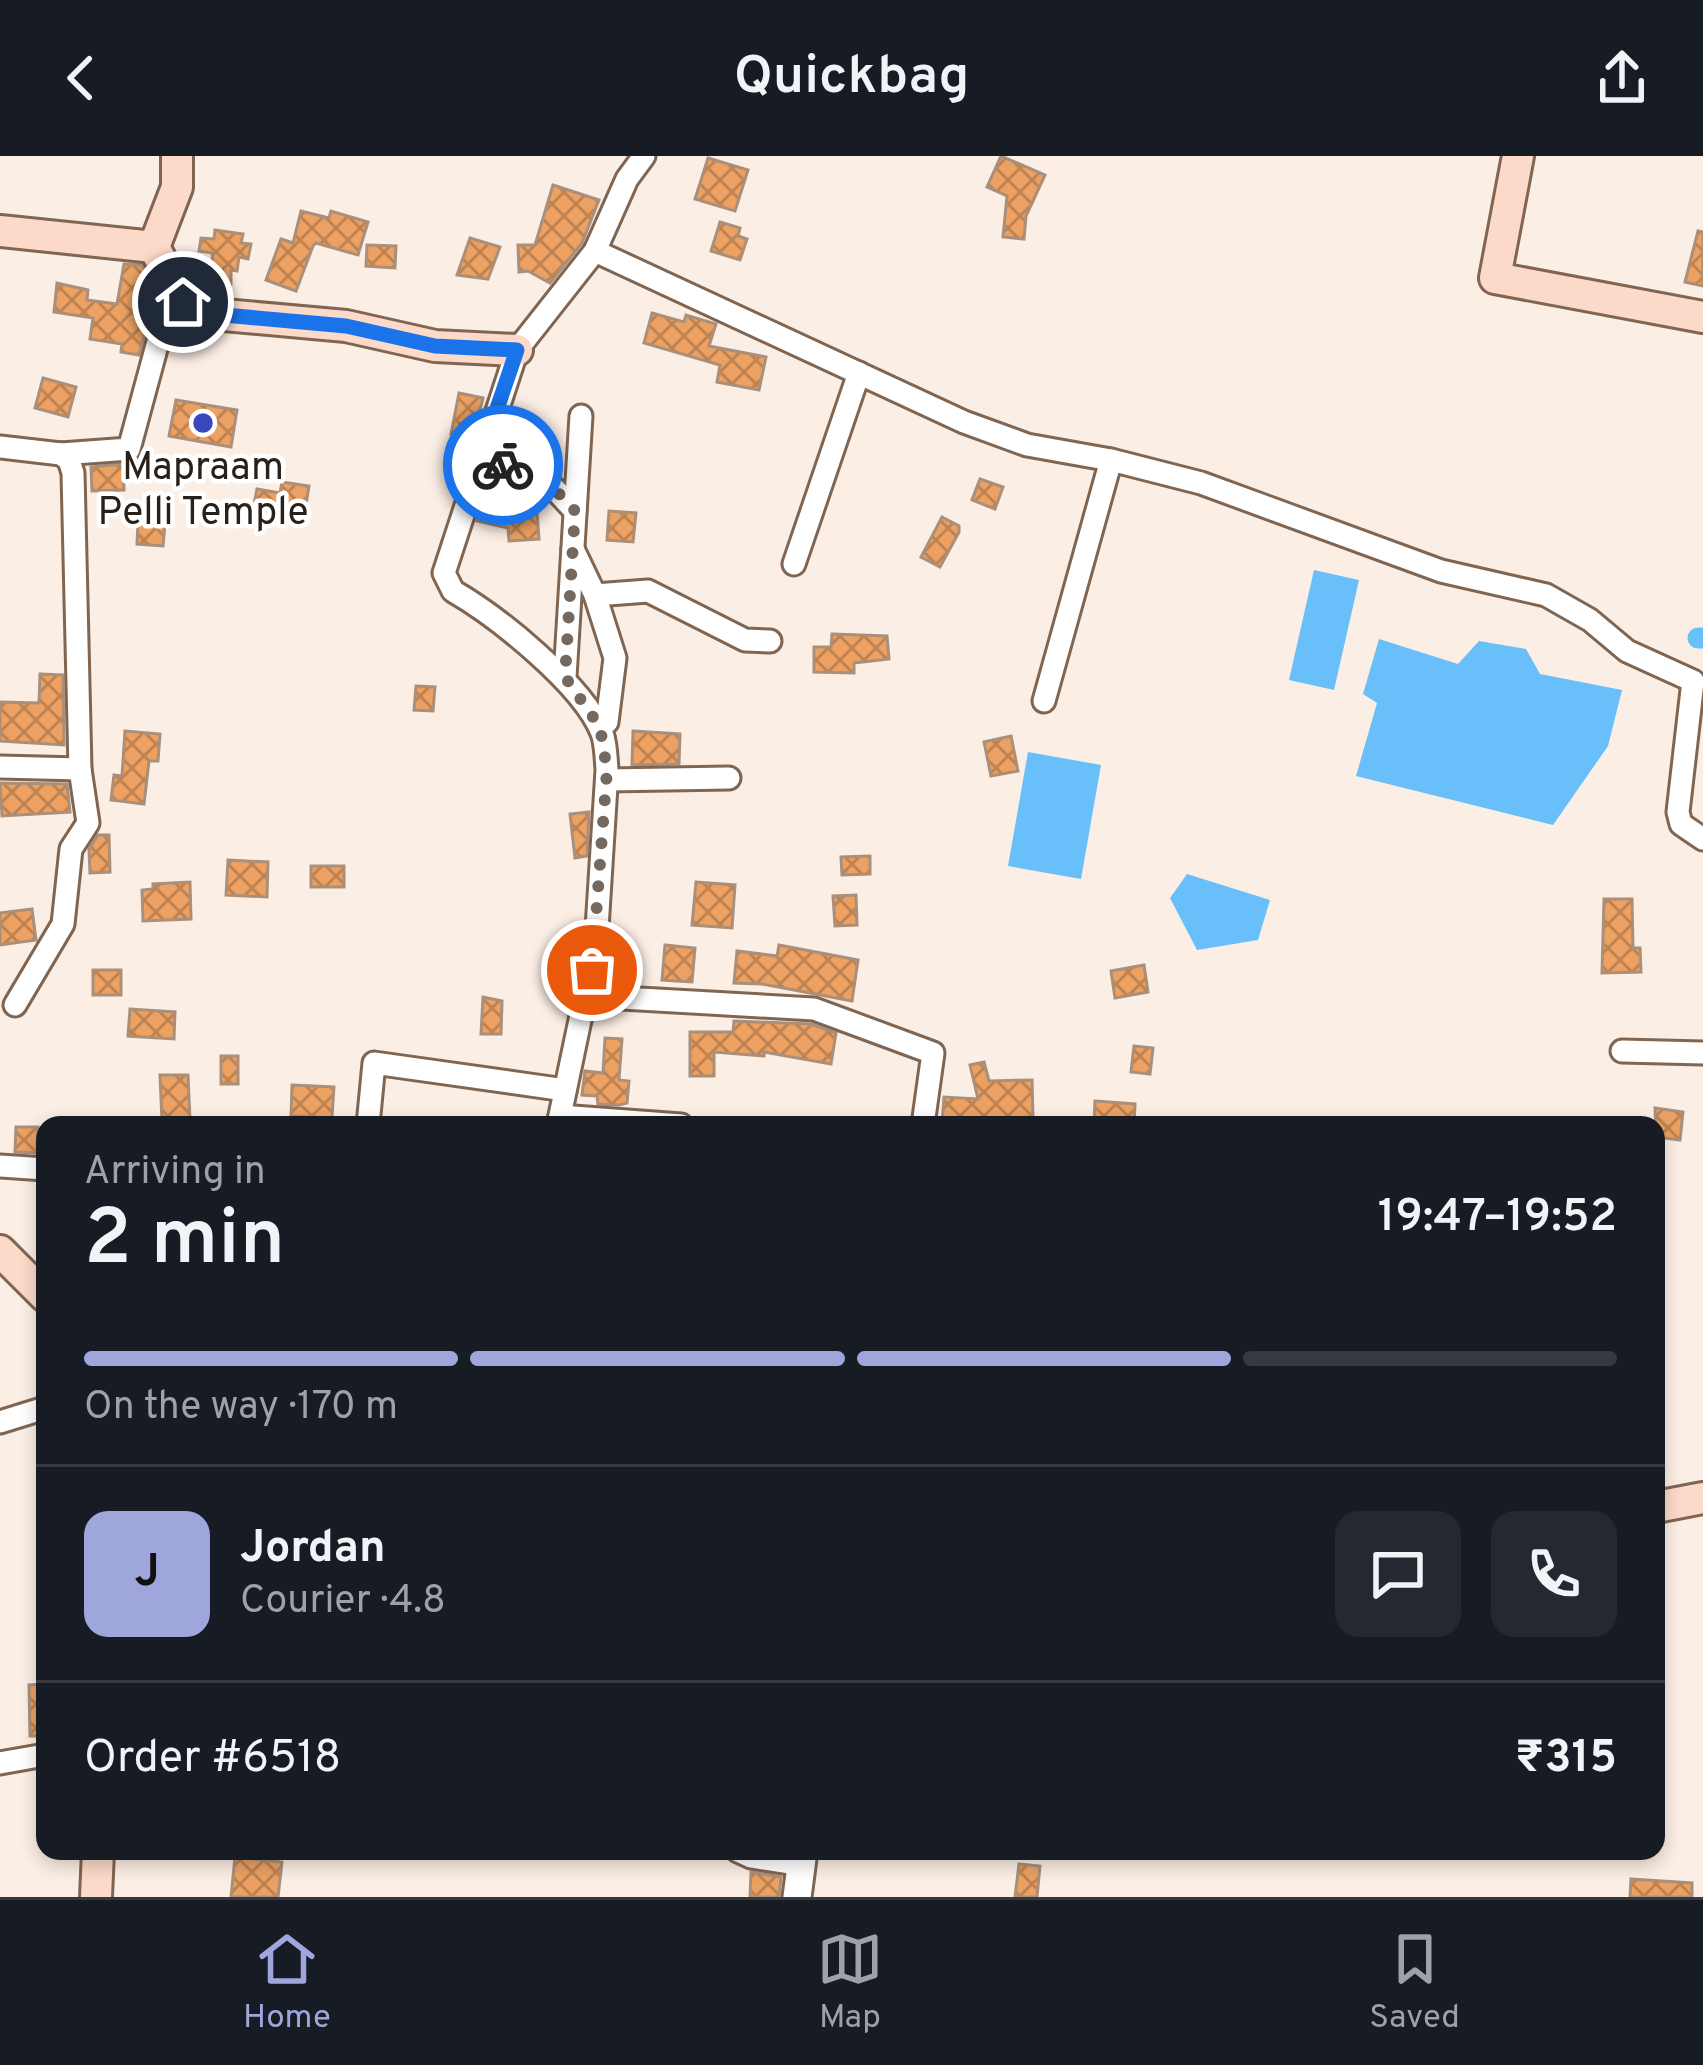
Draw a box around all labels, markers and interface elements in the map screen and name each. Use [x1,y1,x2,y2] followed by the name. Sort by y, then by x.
[734,44,969,113] text: Quickbag
[48,45,114,111] icon: back
[1589,45,1655,111] icon: share
[132,251,234,353] pin
[150,269,216,335] icon: home
[443,405,563,525] courier
[190,410,216,436] marker: Mapraam Pelli Temple
[470,432,536,498] icon: bike
[98,445,309,539] place label: Mapraam Pelli Temple
[541,919,643,1021] pin
[559,937,625,1003] icon: bag
[84,1149,266,1198] text: Arriving in
[1378,1190,1617,1247] text: 19:47–19:52
[84,1193,285,1292] text: 2 min
[84,1384,398,1433] text: On the way · 170 m
[1335,1511,1461,1637] button: chat
[1491,1511,1617,1637] button: phone
[240,1521,386,1578] text: Jordan
[134,1545,160,1602] text: J
[240,1578,446,1627] text: Courier · 4.8
[84,1731,341,1788] text: Order #6518
[1515,1731,1617,1788] text: ₹315
[243,1926,331,2040] tab: Home
[817,1926,883,2040] tab: Map
[1369,1926,1460,2040] tab: Saved

